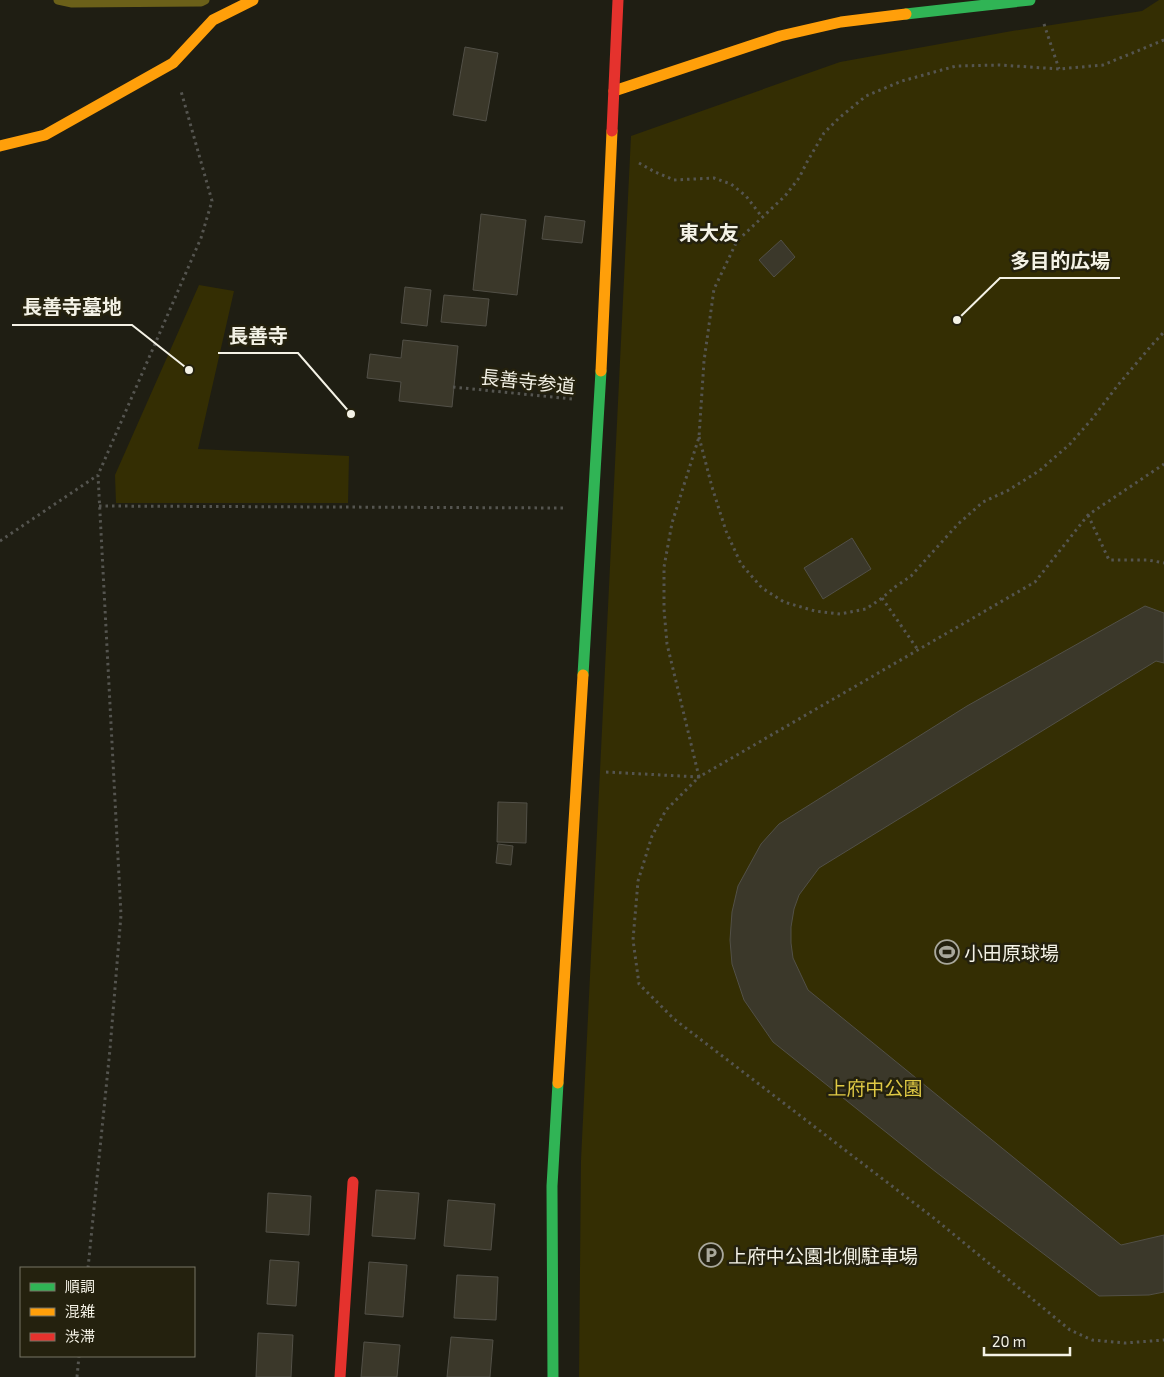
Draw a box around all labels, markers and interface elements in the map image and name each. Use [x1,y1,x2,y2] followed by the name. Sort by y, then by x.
[679,220,739,244] district label: 東大友
[1000,243,1120,278] callout: 多目的広場
[1010,248,1110,272] text: 多目的広場
[12,290,132,325] callout: 長善寺墓地
[22,294,122,318] text: 長善寺墓地
[218,318,298,353] callout: 長善寺
[228,323,288,347] text: 長善寺
[480,365,576,397] street label: 長善寺参道
[934,939,960,965] sports icon: 小田原球場
[964,941,1059,964] place label: 小田原球場
[827,1076,923,1099] park label: 上府中公園
[698,1242,724,1268] parking icon: 上府中公園北側駐車場
[728,1244,918,1267] place label: 上府中公園北側駐車場
[20,1267,195,1357] legend
[65,1277,95,1295] text: 順調
[65,1302,95,1320] text: 混雑
[984,1324,1070,1356] scale bar
[65,1327,95,1345] text: 渋滞
[992,1332,1026,1350] text: 20 m

